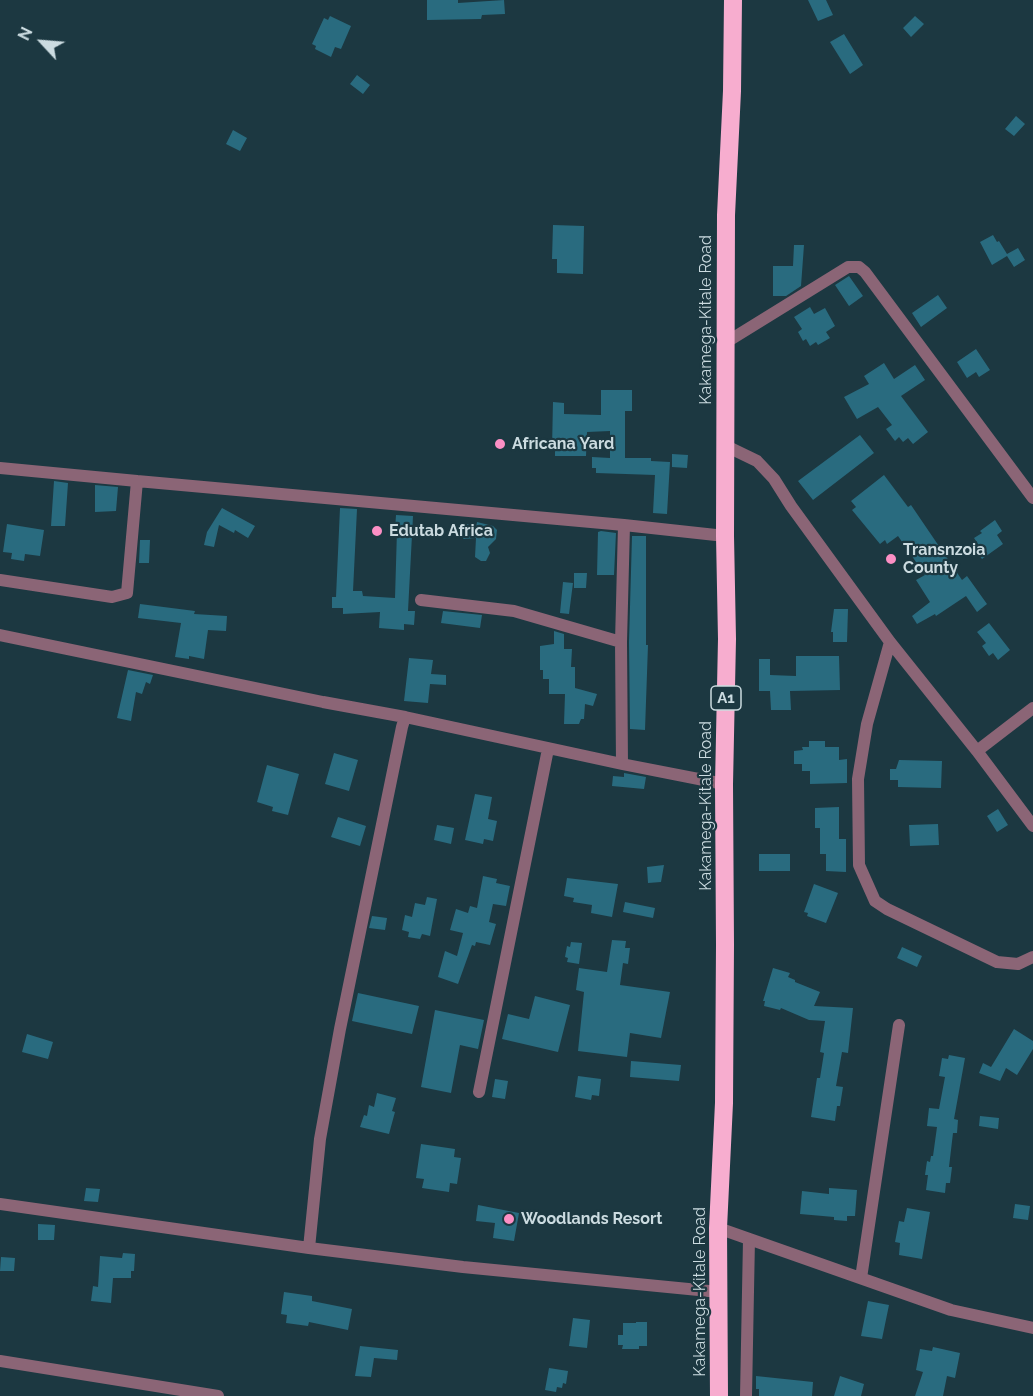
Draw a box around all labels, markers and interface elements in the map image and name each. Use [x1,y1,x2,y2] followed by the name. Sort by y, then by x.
[12,12,72,72] north arrow
[14,24,37,44] text: N
[696,235,716,405] street label: Kakamega-Kitale Road
[512,434,614,454] place label: Africana Yard
[493,437,507,451] marker: Africana Yard
[389,521,493,541] place label: Edutab Africa
[370,524,384,538] marker: Edutab Africa
[903,540,985,578] place label: Transnzoia County
[884,552,898,566] marker: Transnzoia County
[711,686,741,710] road number: A1
[696,721,716,891] street label: Kakamega-Kitale Road
[690,1207,710,1377] street label: Kakamega-Kitale Road
[521,1209,662,1229] place label: Woodlands Resort
[502,1212,516,1226] marker: Woodlands Resort

